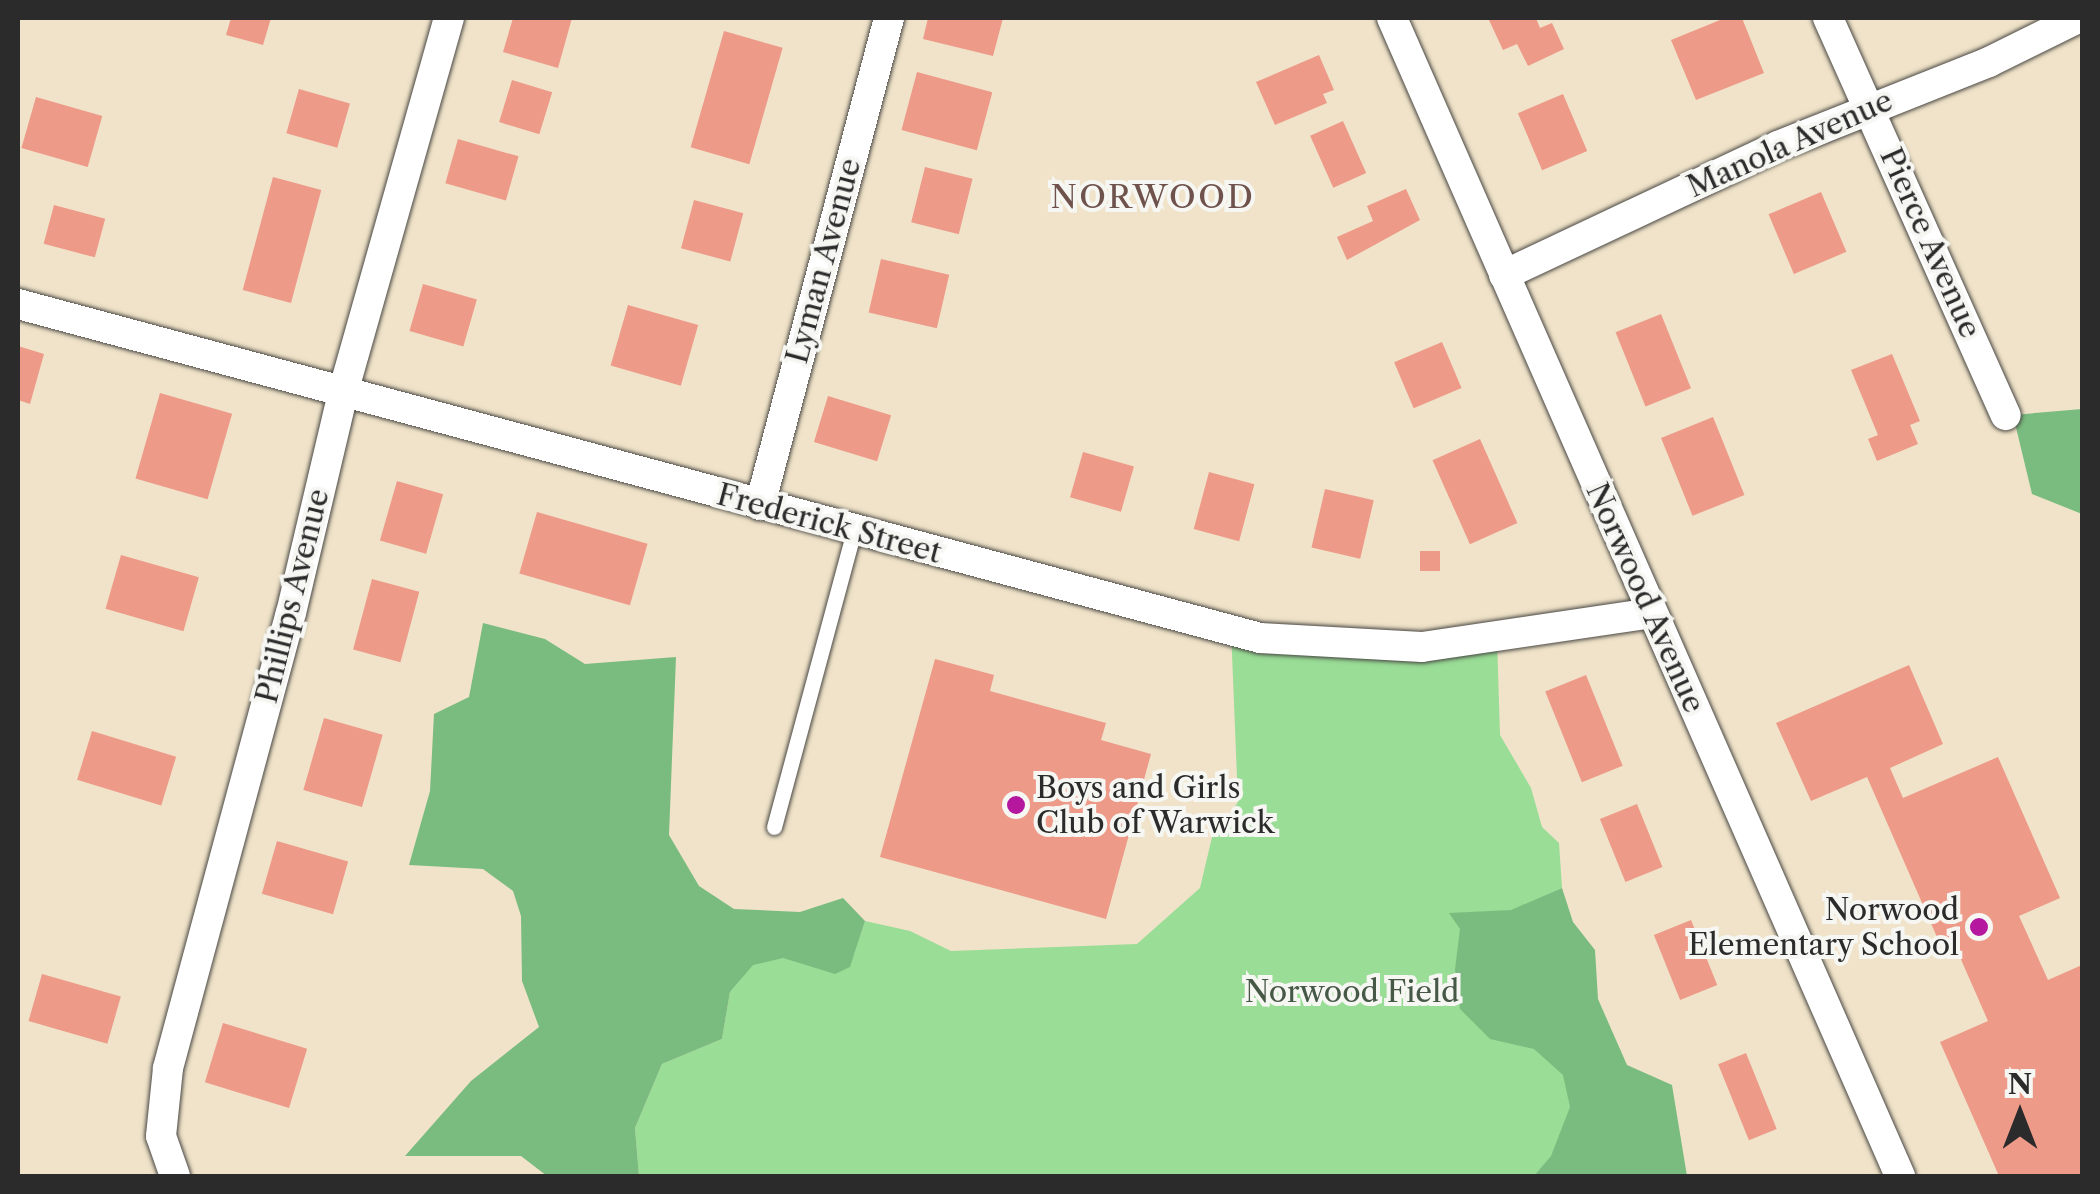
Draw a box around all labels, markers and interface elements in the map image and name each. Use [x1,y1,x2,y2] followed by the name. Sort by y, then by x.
[1681,82,1899,206] street label: Manola Avenue
[1872,142,1988,344] street label: Pierce Avenue
[779,154,869,368] street label: Lyman Avenue
[1051,178,1255,216] district label: NORWOOD
[713,477,945,571] street label: Frederick Street
[1578,477,1712,719] street label: Norwood Avenue
[249,484,337,708] street label: Phillips Avenue
[1036,770,1275,840] place label: Boys and Girls Club of Warwick
[1005,794,1027,816] marker: Boys and Girls Club of Warwick
[1687,892,1959,962] place label: Norwood Elementary School
[1968,916,1990,938] marker: Norwood Elementary School
[1245,974,1459,1010] park label: Norwood Field
[1970,1064,2070,1164] north arrow
[2008,1067,2032,1101] text: N

